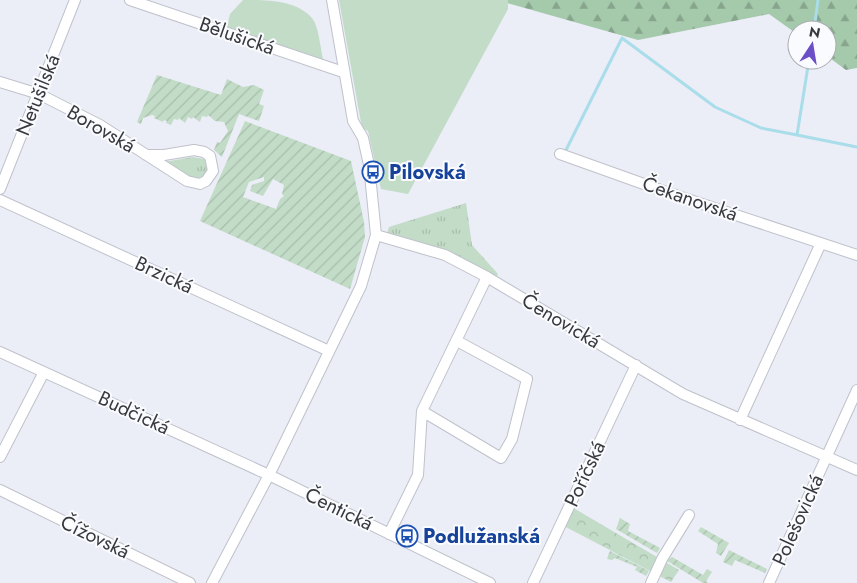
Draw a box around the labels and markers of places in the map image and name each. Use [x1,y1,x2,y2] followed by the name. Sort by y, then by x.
[389,158,466,187] place label: Pilovská
[361,160,385,184] bus stop icon: Pilovská
[423,522,540,551] place label: Podlužanská
[395,524,419,548] bus stop icon: Podlužanská

